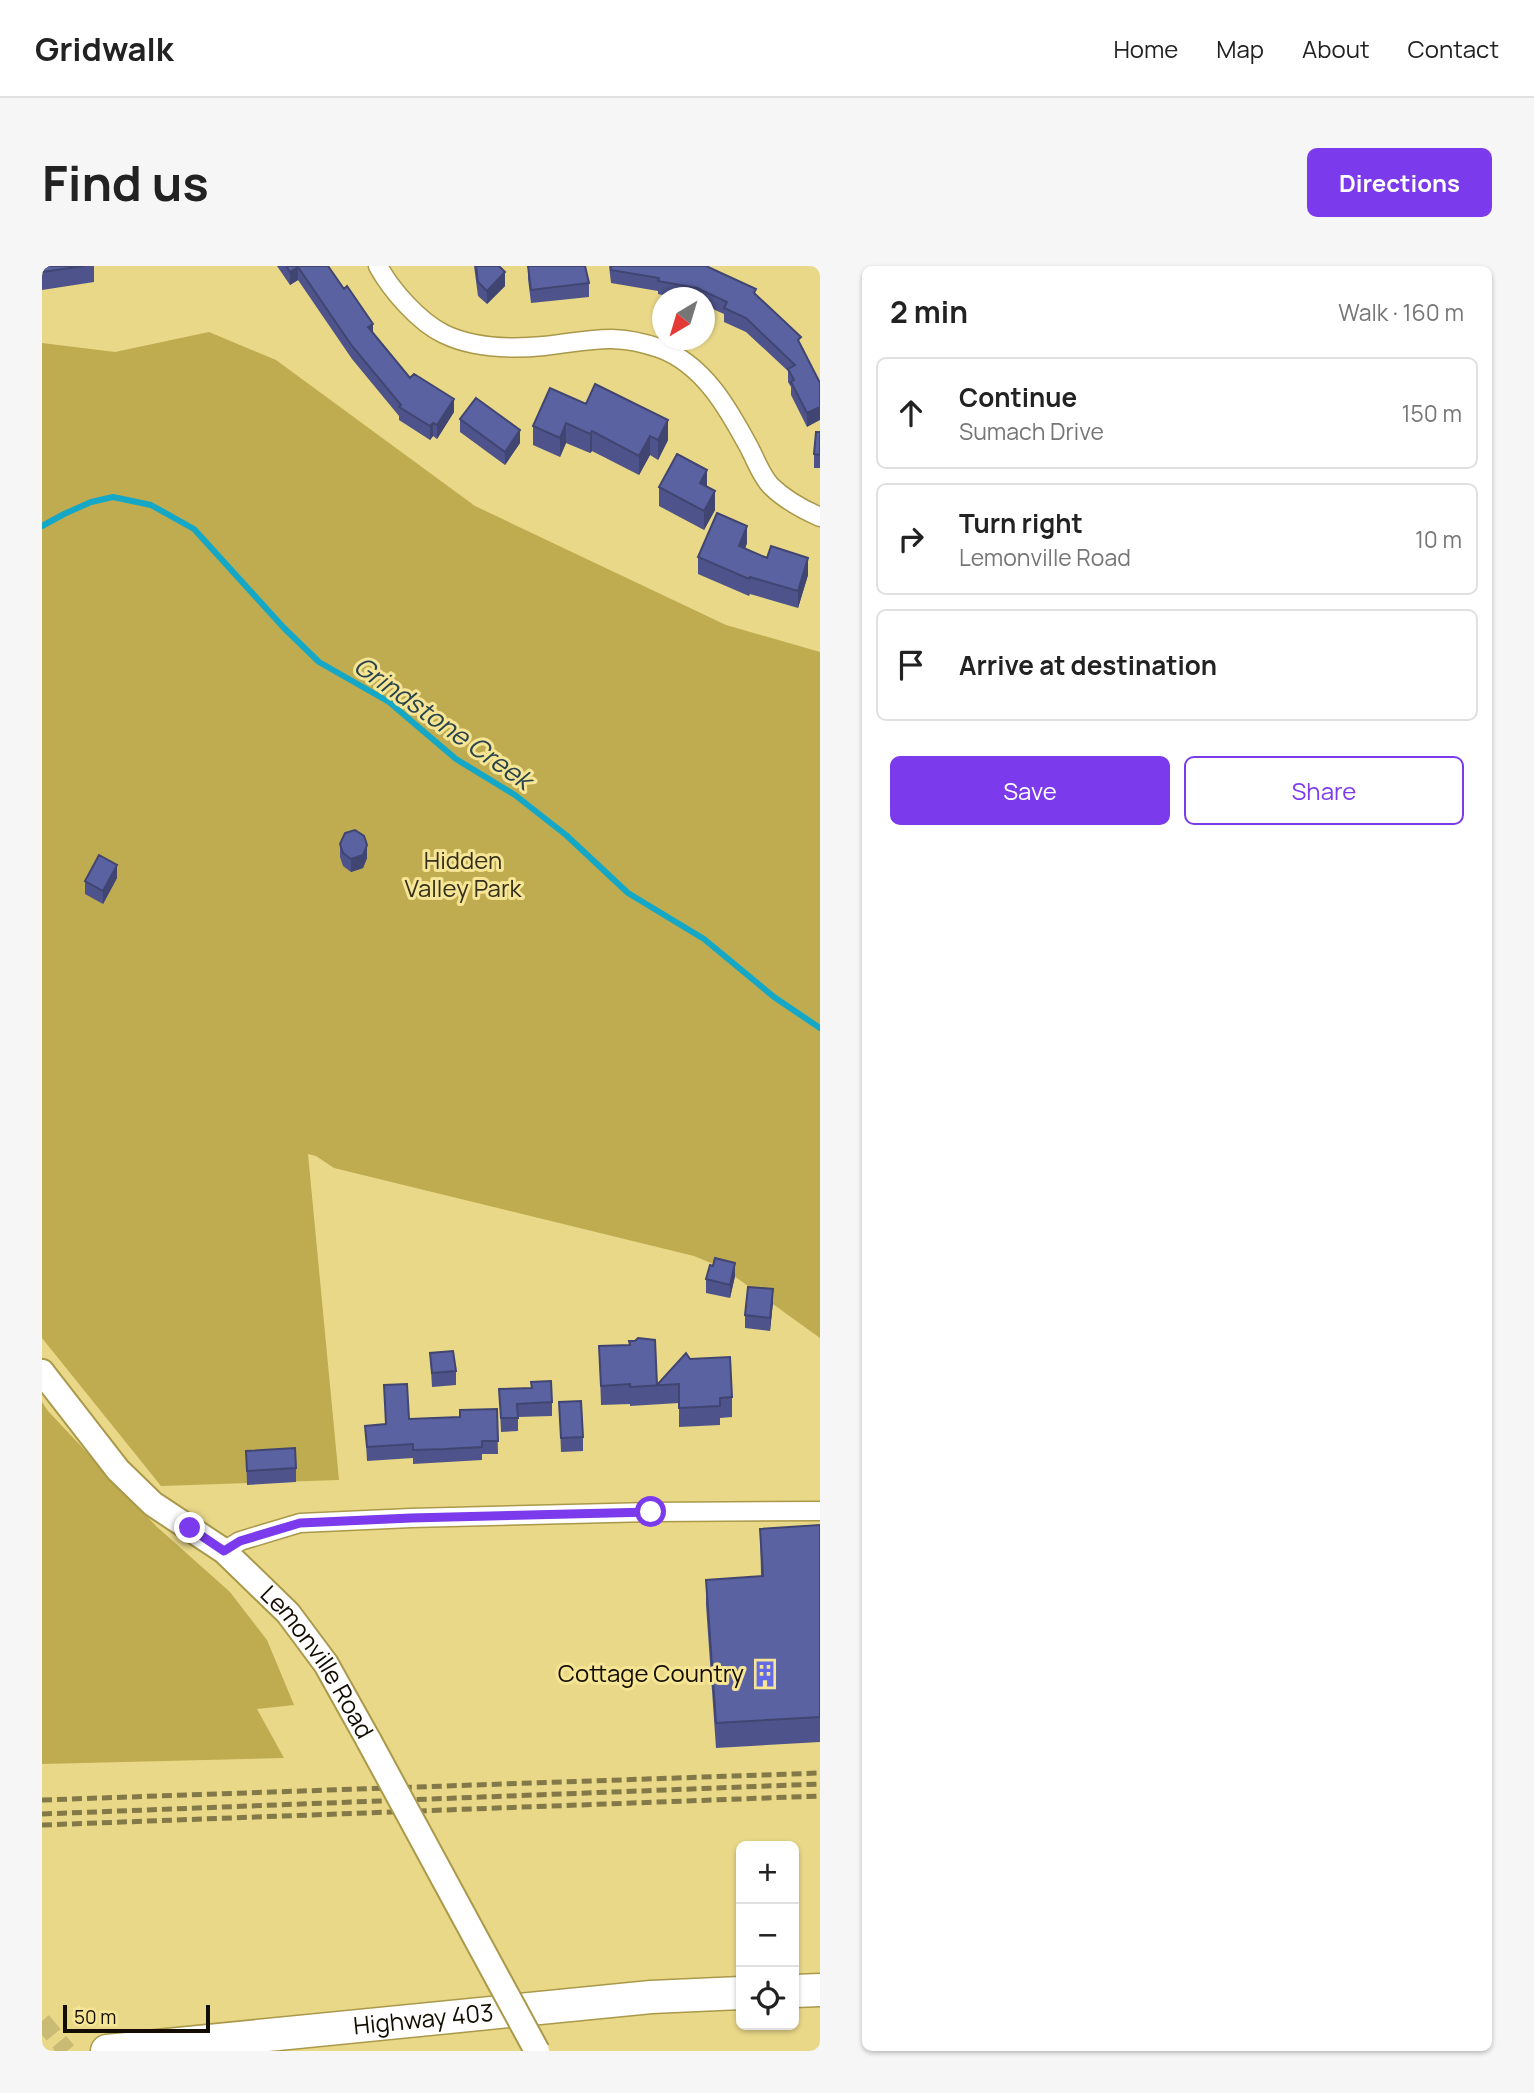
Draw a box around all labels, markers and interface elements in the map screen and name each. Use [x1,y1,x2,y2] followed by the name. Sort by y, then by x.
[35,26,173,71] text: Gridwalk
[1113,32,1178,65] text: Home
[1216,32,1264,65] text: Map
[1302,32,1370,65] text: About
[1408,32,1499,65] text: Contact
[1307,148,1492,217] button: Directions
[42,149,209,216] text: Find us
[652,287,715,350] north arrow
[890,291,968,332] text: 2 min
[1338,296,1464,328] text: Walk · 160 m
[959,379,1077,415] text: Continue
[892,394,930,432] icon: ahead
[1402,397,1462,429] text: 150 m
[959,415,1104,447] text: Sumach Drive
[959,505,1083,541] text: Turn right
[892,520,930,558] icon: right
[1415,523,1462,555] text: 10 m
[959,541,1131,573] text: Lemonville Road
[892,646,930,684] icon: arrive
[347,647,543,800] water label: Grindstone Creek
[959,647,1217,683] text: Arrive at destination
[890,756,1170,825] button: Save
[1184,756,1464,825] button: Share
[404,843,523,904] park label: Hidden Valley Park
[635,1496,666,1527] route start
[174,1512,205,1543] route end
[254,1577,382,1744] street label: Lemonville Road
[558,1656,744,1689] place label: Cottage Country
[750,1659,780,1689] building icon: Cottage Country
[736,1841,799,2030] map controls
[736,1841,799,1904] button: +
[736,1904,799,1967] button: −
[736,1967,799,2030] button: locate
[352,1995,495,2041] street label: Highway 403
[63,2002,210,2034] scale bar
[74,2004,116,2030] text: 50 m

